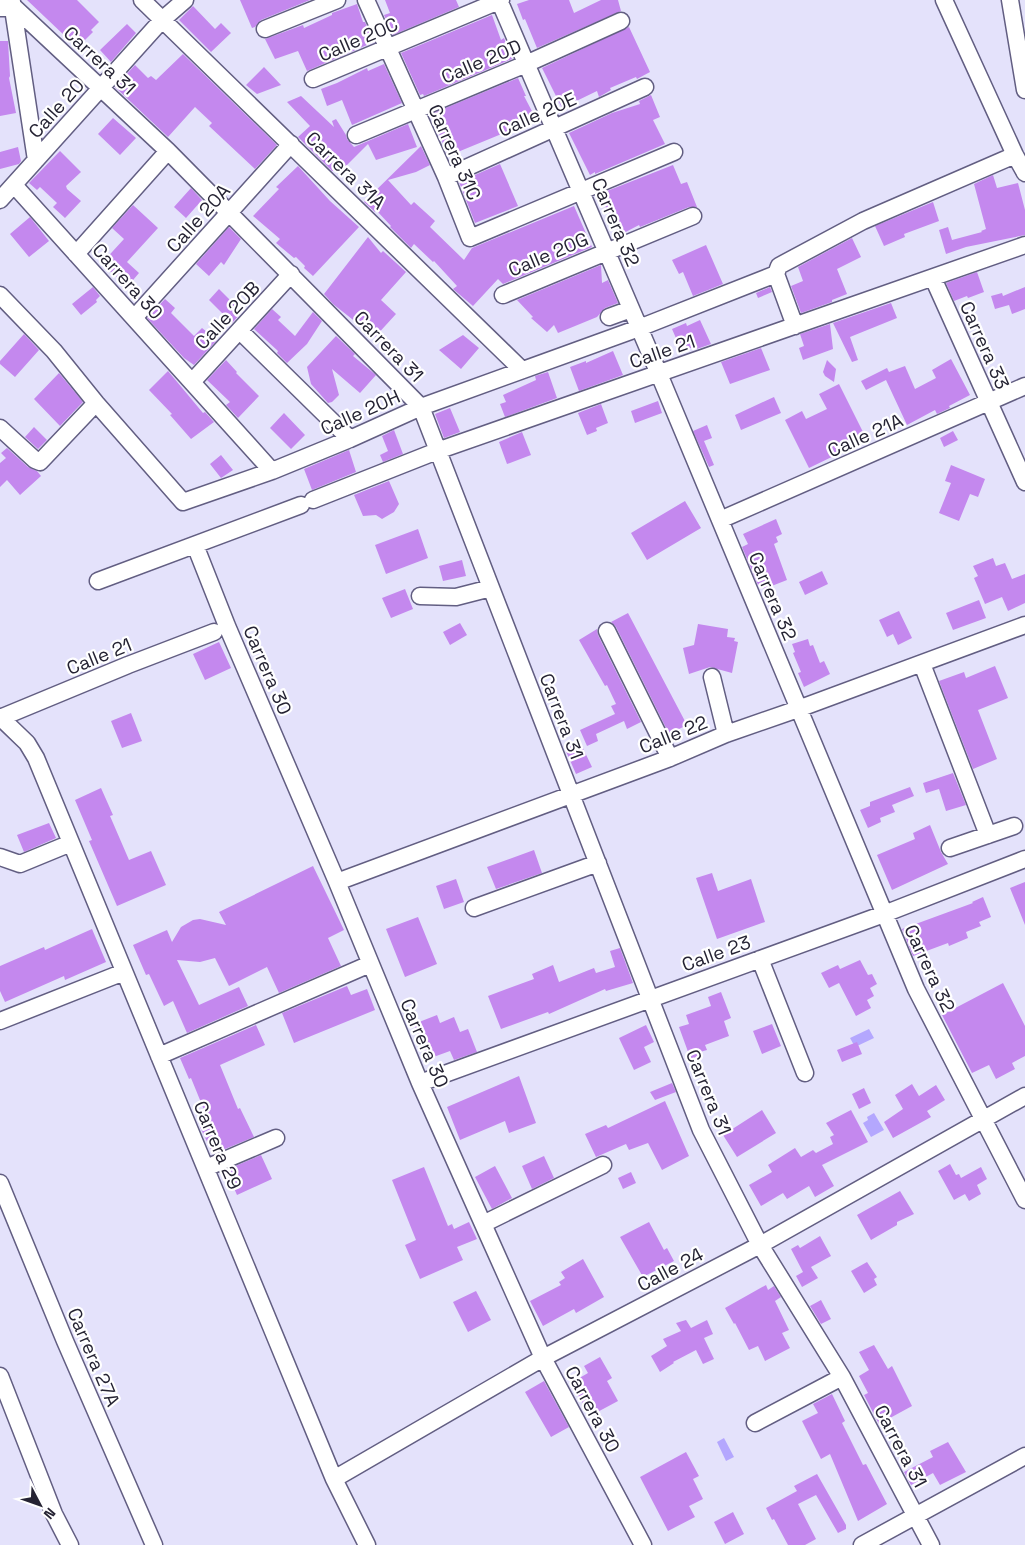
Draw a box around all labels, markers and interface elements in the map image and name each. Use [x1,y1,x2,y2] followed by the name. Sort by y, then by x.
[314,11,402,67] street label: Calle 20C
[58,20,141,100] street label: Carrera 31
[437,33,525,90] street label: Calle 20D
[23,73,90,144] street label: Calle 20
[494,86,580,143] street label: Calle 20E
[422,100,487,204] street label: Carrera 31C
[300,126,391,215] street label: Carrera 31A
[586,174,645,270] street label: Carrera 32
[161,179,236,258] street label: Calle 20A
[504,226,592,283] street label: Calle 20G
[87,238,169,325] street label: Carrera 30
[189,276,265,355] street label: Calle 20B
[954,297,1015,393] street label: Carrera 33
[348,305,429,387] street label: Carrera 31
[626,329,698,374] street label: Calle 21
[316,384,404,441] street label: Calle 20H
[824,408,907,463] street label: Calle 21A
[743,548,802,644] street label: Carrera 32
[238,622,298,719] street label: Carrera 30
[63,632,135,681] street label: Calle 21
[534,670,589,763] street label: Carrera 31
[635,709,711,759] street label: Calle 22
[898,920,961,1016] street label: Carrera 32
[678,930,754,977] street label: Calle 23
[395,995,455,1092] street label: Carrera 30
[680,1046,737,1139] street label: Carrera 31
[188,1097,247,1193] street label: Carrera 29
[633,1242,708,1297] street label: Calle 24
[62,1304,126,1410] street label: Carrera 27A
[559,1362,626,1457] street label: Carrera 30
[868,1401,933,1492] street label: Carrera 31
[15,1480,65,1530] north arrow
[40,1504,60,1523] text: N

